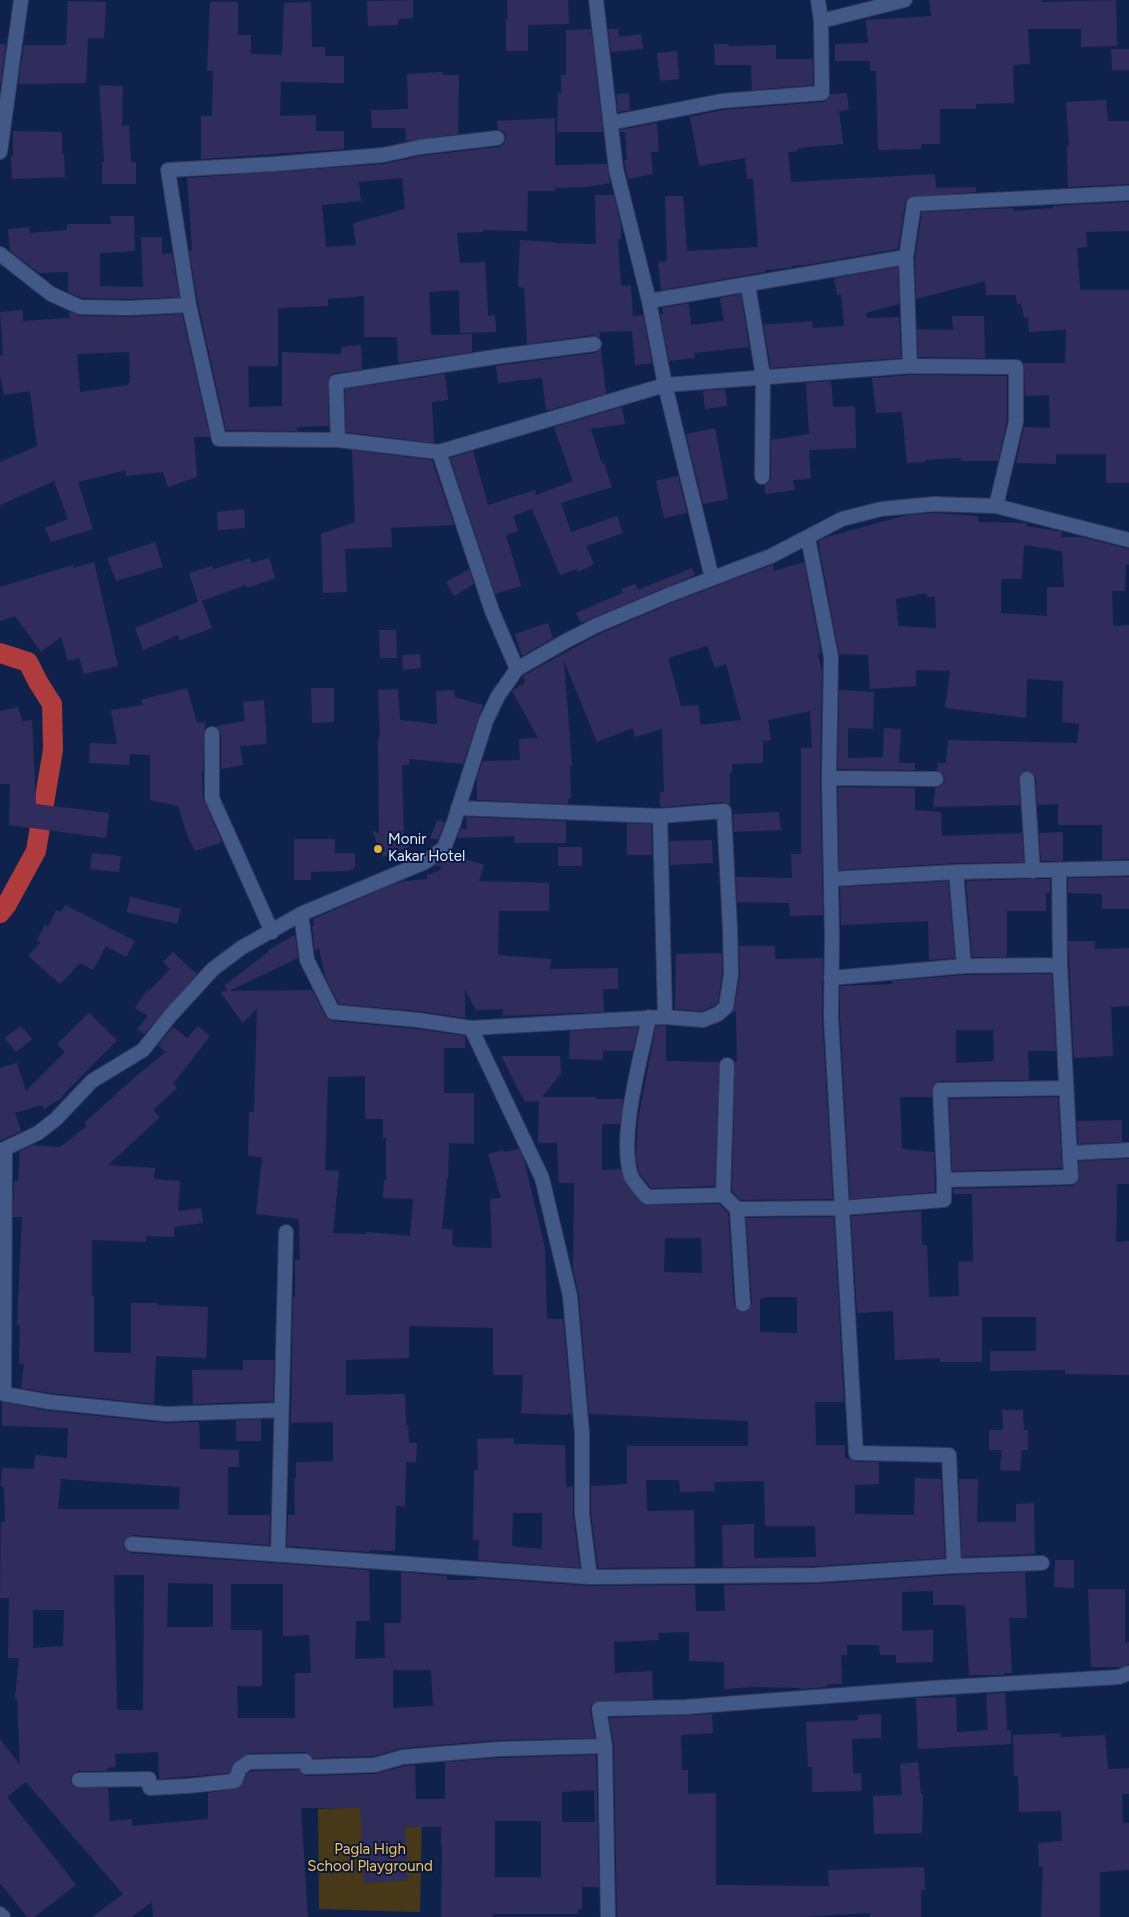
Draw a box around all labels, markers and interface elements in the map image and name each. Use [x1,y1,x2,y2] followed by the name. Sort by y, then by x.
[388,831,465,866] place label: Monir Kakar Hotel
[372,843,384,855] marker: Monir Kakar Hotel
[307,1841,433,1876] park label: Pagla High School Playground

